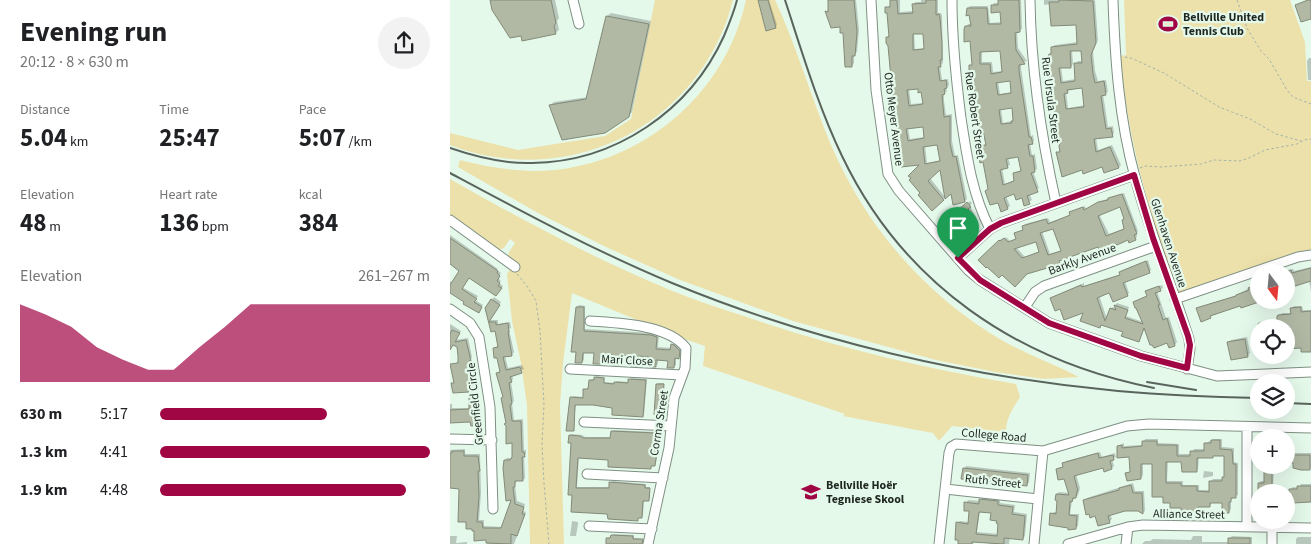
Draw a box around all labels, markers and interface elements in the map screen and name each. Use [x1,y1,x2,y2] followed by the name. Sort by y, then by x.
[1183,9,1264,40] place label: Bellville United Tennis Club
[20,12,167,52] text: Evening run
[1157,13,1179,35] sports icon: Bellville United Tennis Club
[378,17,430,69] button: share
[20,51,129,73] text: 20:12 · 8 × 630 m
[1037,56,1064,144] street label: Rue Ursula Street
[960,70,989,160] street label: Rue Robert Street
[879,71,908,167] street label: Otto Meyer Avenue
[20,100,70,120] text: Distance
[159,100,189,120] text: Time
[299,100,326,120] text: Pace
[20,120,67,156] text: 5.04
[159,120,220,156] text: 25:47
[299,120,346,156] text: 5:07
[67,132,88,152] text: km
[346,132,372,152] text: /km
[20,185,75,205] text: Elevation
[159,185,218,205] text: Heart rate
[299,185,322,205] text: kcal
[1146,196,1191,290] street label: Glenhaven Avenue
[20,205,46,241] text: 48
[159,205,199,241] text: 136
[299,205,338,241] text: 384
[937,207,979,258] pin
[944,214,972,242] icon: arrive
[46,217,61,237] text: m
[199,217,229,237] text: bpm
[1046,239,1119,280] street label: Barkly Avenue
[1250,264,1295,309] north arrow
[1250,264,1295,529] map controls
[20,265,82,287] text: Elevation
[358,265,430,287] text: 261–267 m
[1250,319,1295,364] button: locate
[601,351,653,370] street label: Mari Close
[463,362,488,446] street label: Greenfield Circle
[1250,374,1295,419] button: layers
[646,389,673,457] street label: Corma Street
[20,403,62,425] text: 630 m
[100,403,128,425] text: 5:17
[961,424,1027,447] street label: College Road
[1250,429,1295,474] button: +
[20,441,67,463] text: 1.3 km
[100,441,128,463] text: 4:41
[964,470,1022,493] street label: Ruth Street
[826,477,905,508] place label: Bellville Hoër Tegniese Skool
[20,479,67,501] text: 1.9 km
[100,479,128,501] text: 4:48
[800,481,822,503] school or university icon: Bellville Hoër Tegniese Skool
[1250,484,1295,529] button: −
[1153,505,1225,524] street label: Alliance Street

